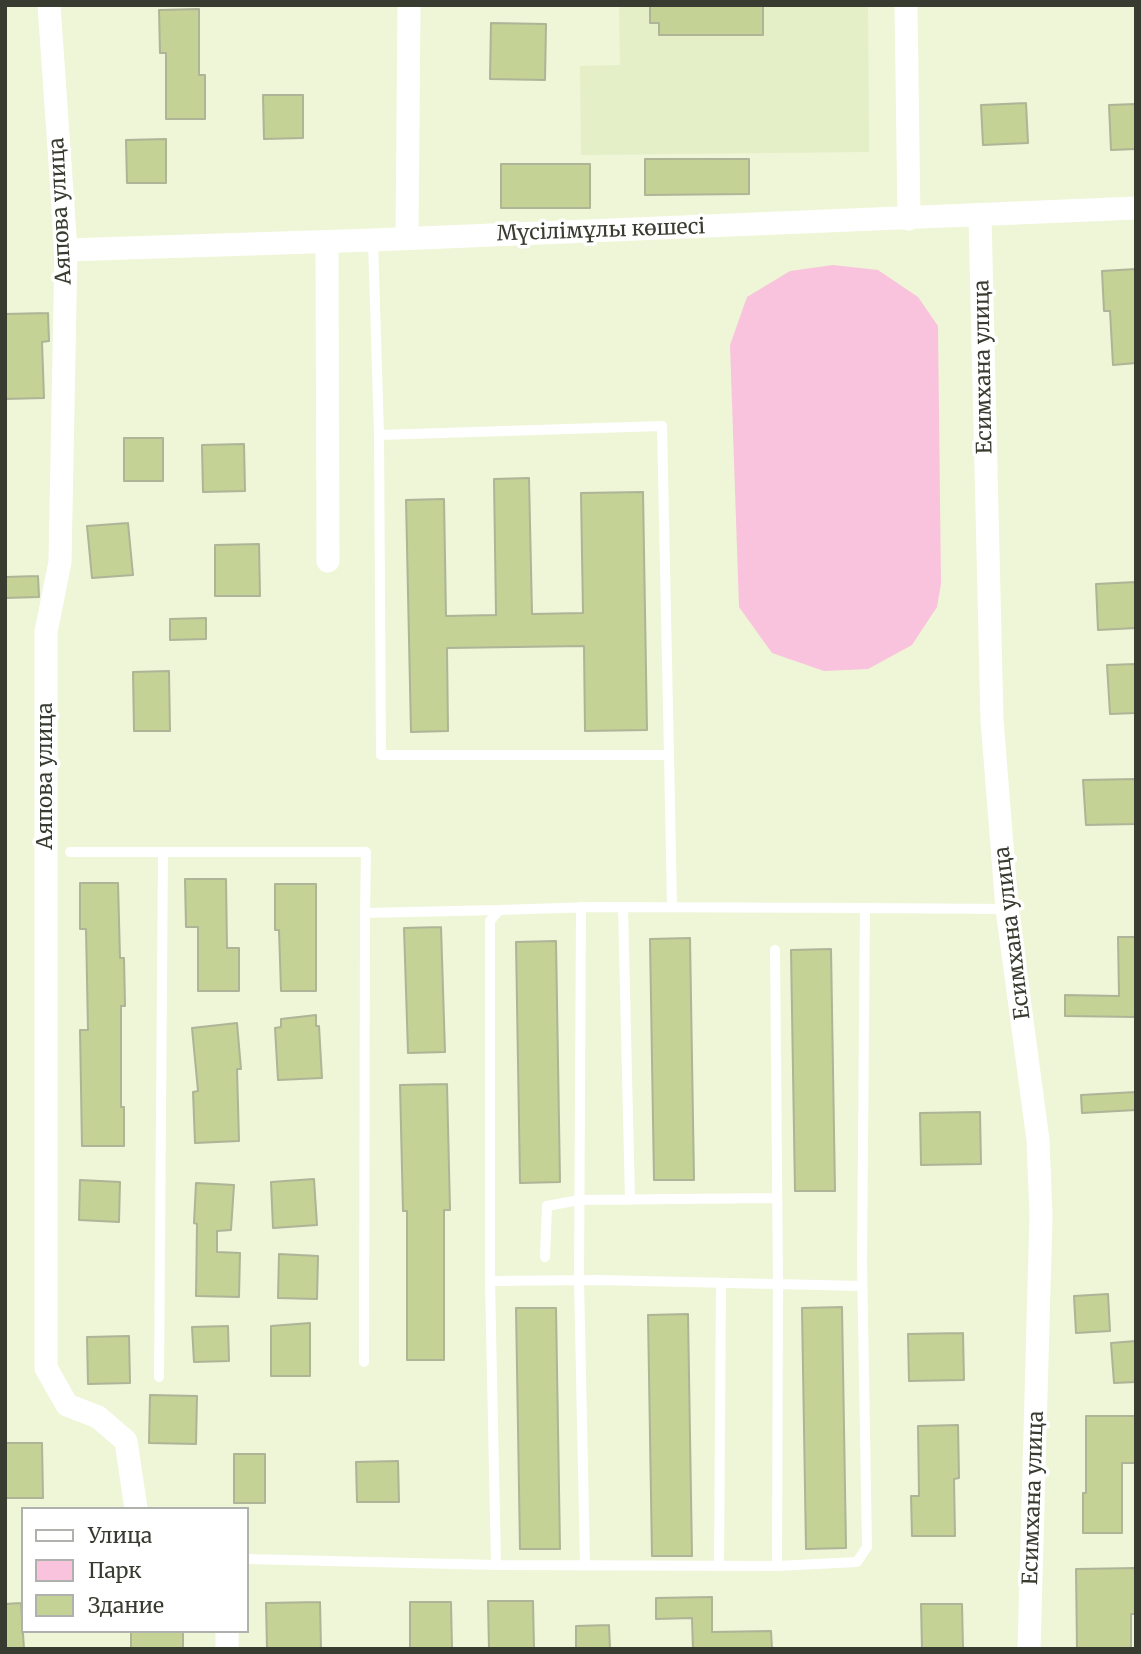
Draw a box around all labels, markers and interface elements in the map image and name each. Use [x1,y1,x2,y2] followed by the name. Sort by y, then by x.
[45,137,77,285] street label: Аяпова улица
[496,215,706,247] street label: Мүсілімұлы көшесі
[970,280,998,454] street label: Есимхана улица
[33,702,59,850] street label: Аяпова улица
[990,845,1036,1021] street label: Есимхана улица
[1018,1410,1050,1586] street label: Есимхана улица
[21,1507,248,1633] legend
[88,1522,152,1549] text: Улица
[88,1557,142,1584] text: Парк
[88,1592,164,1619] text: Здание

